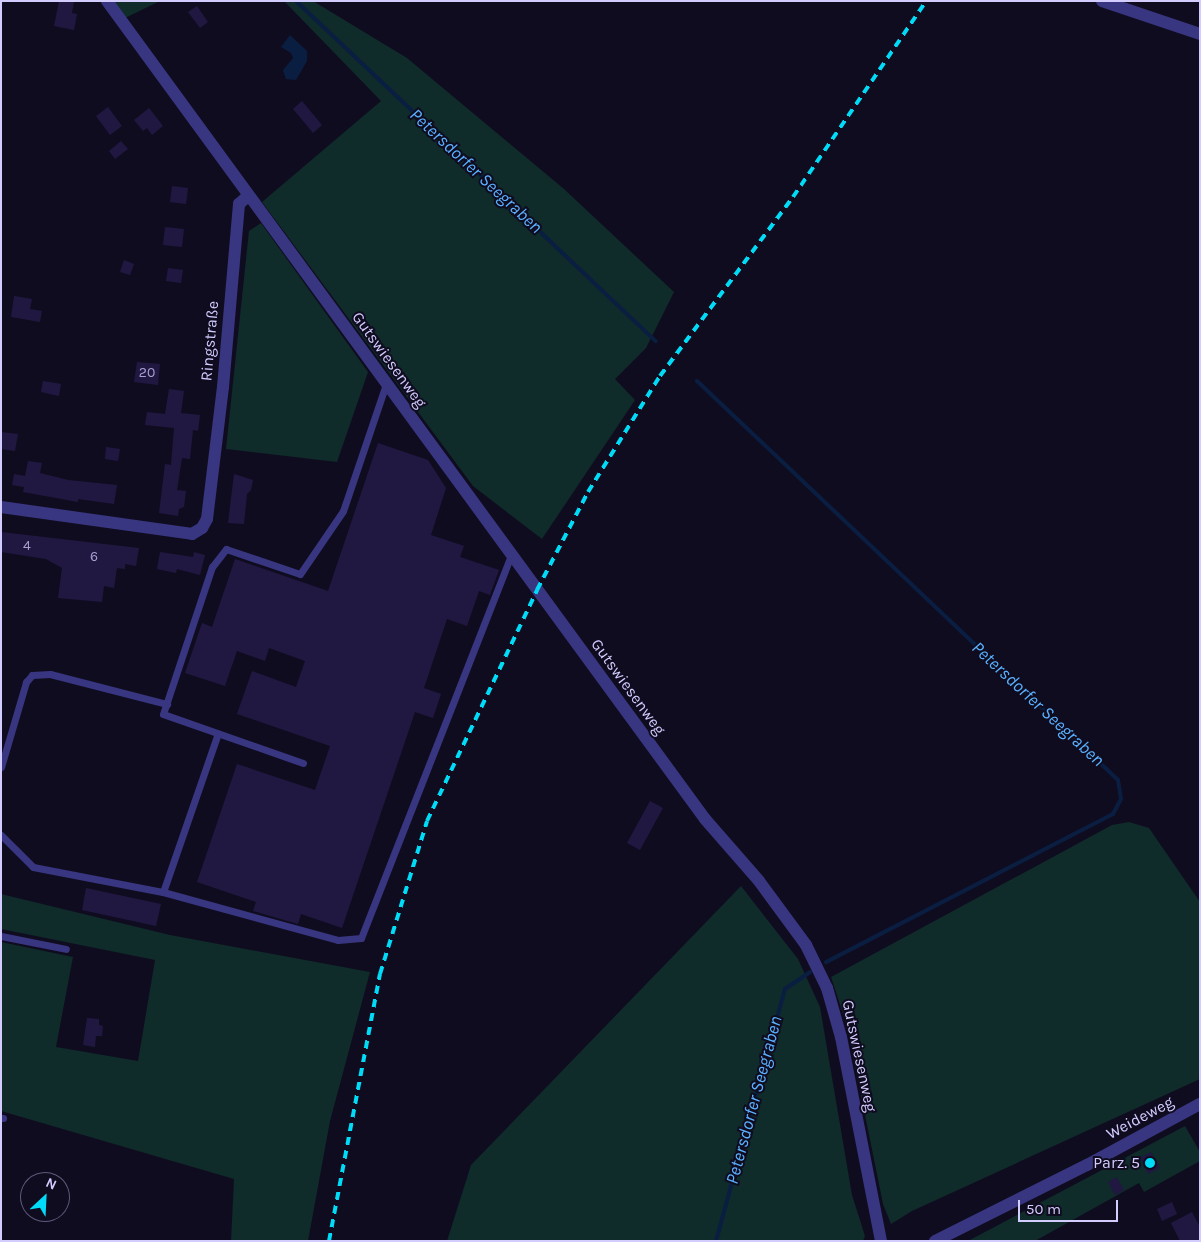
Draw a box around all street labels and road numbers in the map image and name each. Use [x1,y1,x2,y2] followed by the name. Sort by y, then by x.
[197,300,223,382] street label: Ringstraße
[348,308,430,412] street label: Gutswiesenweg
[587,635,669,739] street label: Gutswiesenweg
[838,998,880,1114] street label: Gutswiesenweg
[1103,1092,1177,1144] street label: Weideweg

